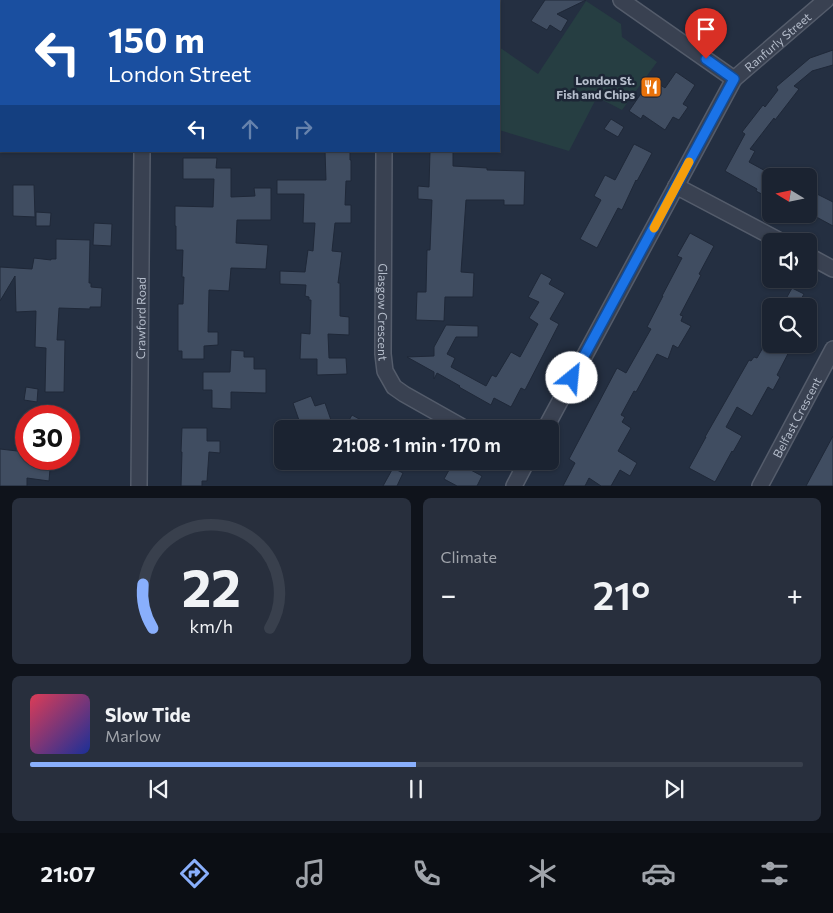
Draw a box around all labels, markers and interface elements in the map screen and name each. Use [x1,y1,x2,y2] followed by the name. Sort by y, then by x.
[685,8,727,59] pin
[741,9,814,74] street label: Ranfurly Street
[692,15,720,43] icon: arrive
[108,17,205,60] text: 150 m
[25,20,90,85] icon: left
[108,60,251,87] text: London Street
[556,73,635,101] place label: London St. Fish and Chips
[639,75,663,99] restaurant icon: London St. Fish and Chips
[183,115,211,143] icon: left
[236,115,264,143] icon: ahead
[289,115,317,143] icon: right
[762,168,818,222] north arrow
[762,168,817,353] map controls
[762,233,817,288] button: sound
[376,263,391,362] street label: Glasgow Crescent
[133,277,148,359] street label: Crawford Road
[762,298,817,353] button: search
[545,351,597,403] position arrow
[769,374,824,460] street label: Belfast Crescent
[15,405,80,470] speed limit sign: 30
[332,433,501,456] text: 21:08 · 1 min · 170 m
[441,547,497,566] text: Climate
[182,554,241,618] text: 22
[593,571,650,618] text: 21°
[441,577,456,611] text: −
[787,577,803,611] text: +
[190,615,233,637] text: km/h
[105,703,191,726] text: Slow Tide
[105,726,161,745] text: Marlow
[145,775,173,803] icon: previous
[402,775,430,803] icon: pause
[660,775,688,803] icon: next
[177,856,212,891] icon: directions
[293,856,328,891] icon: music
[409,856,444,891] icon: phone
[525,856,560,891] icon: climate
[641,856,676,891] icon: car
[757,856,792,891] icon: filters
[41,860,95,887] text: 21:07

